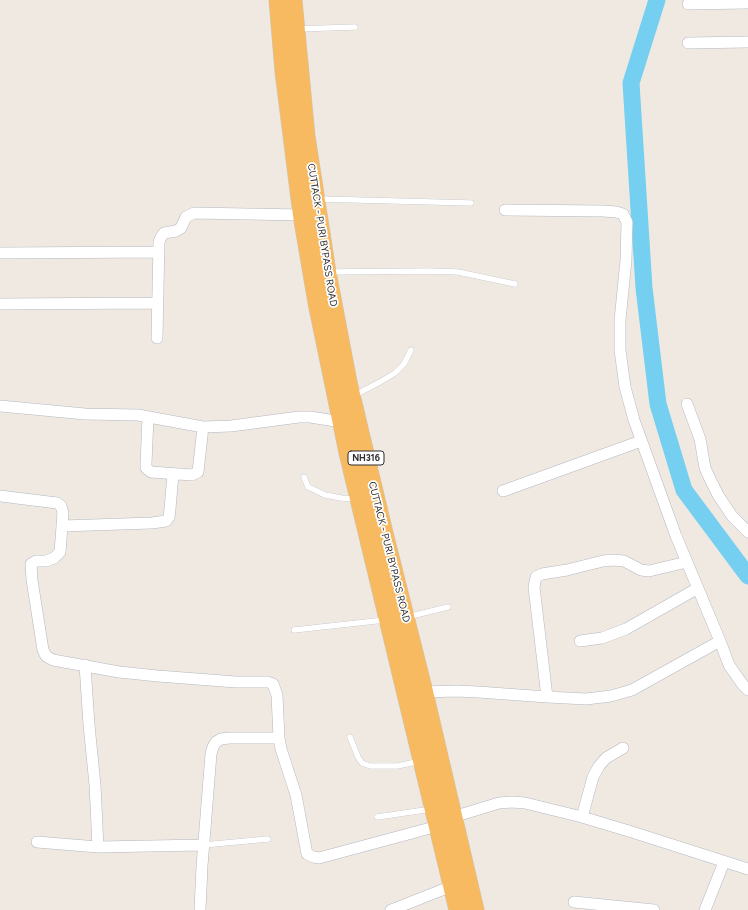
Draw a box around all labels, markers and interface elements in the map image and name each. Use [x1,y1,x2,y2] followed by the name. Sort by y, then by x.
[305,162,339,308] street label: CUTTACK - PURI BYPASS ROAD
[348,451,384,465] road number: NH316
[366,480,412,624] street label: CUTTACK - PURI BYPASS ROAD

